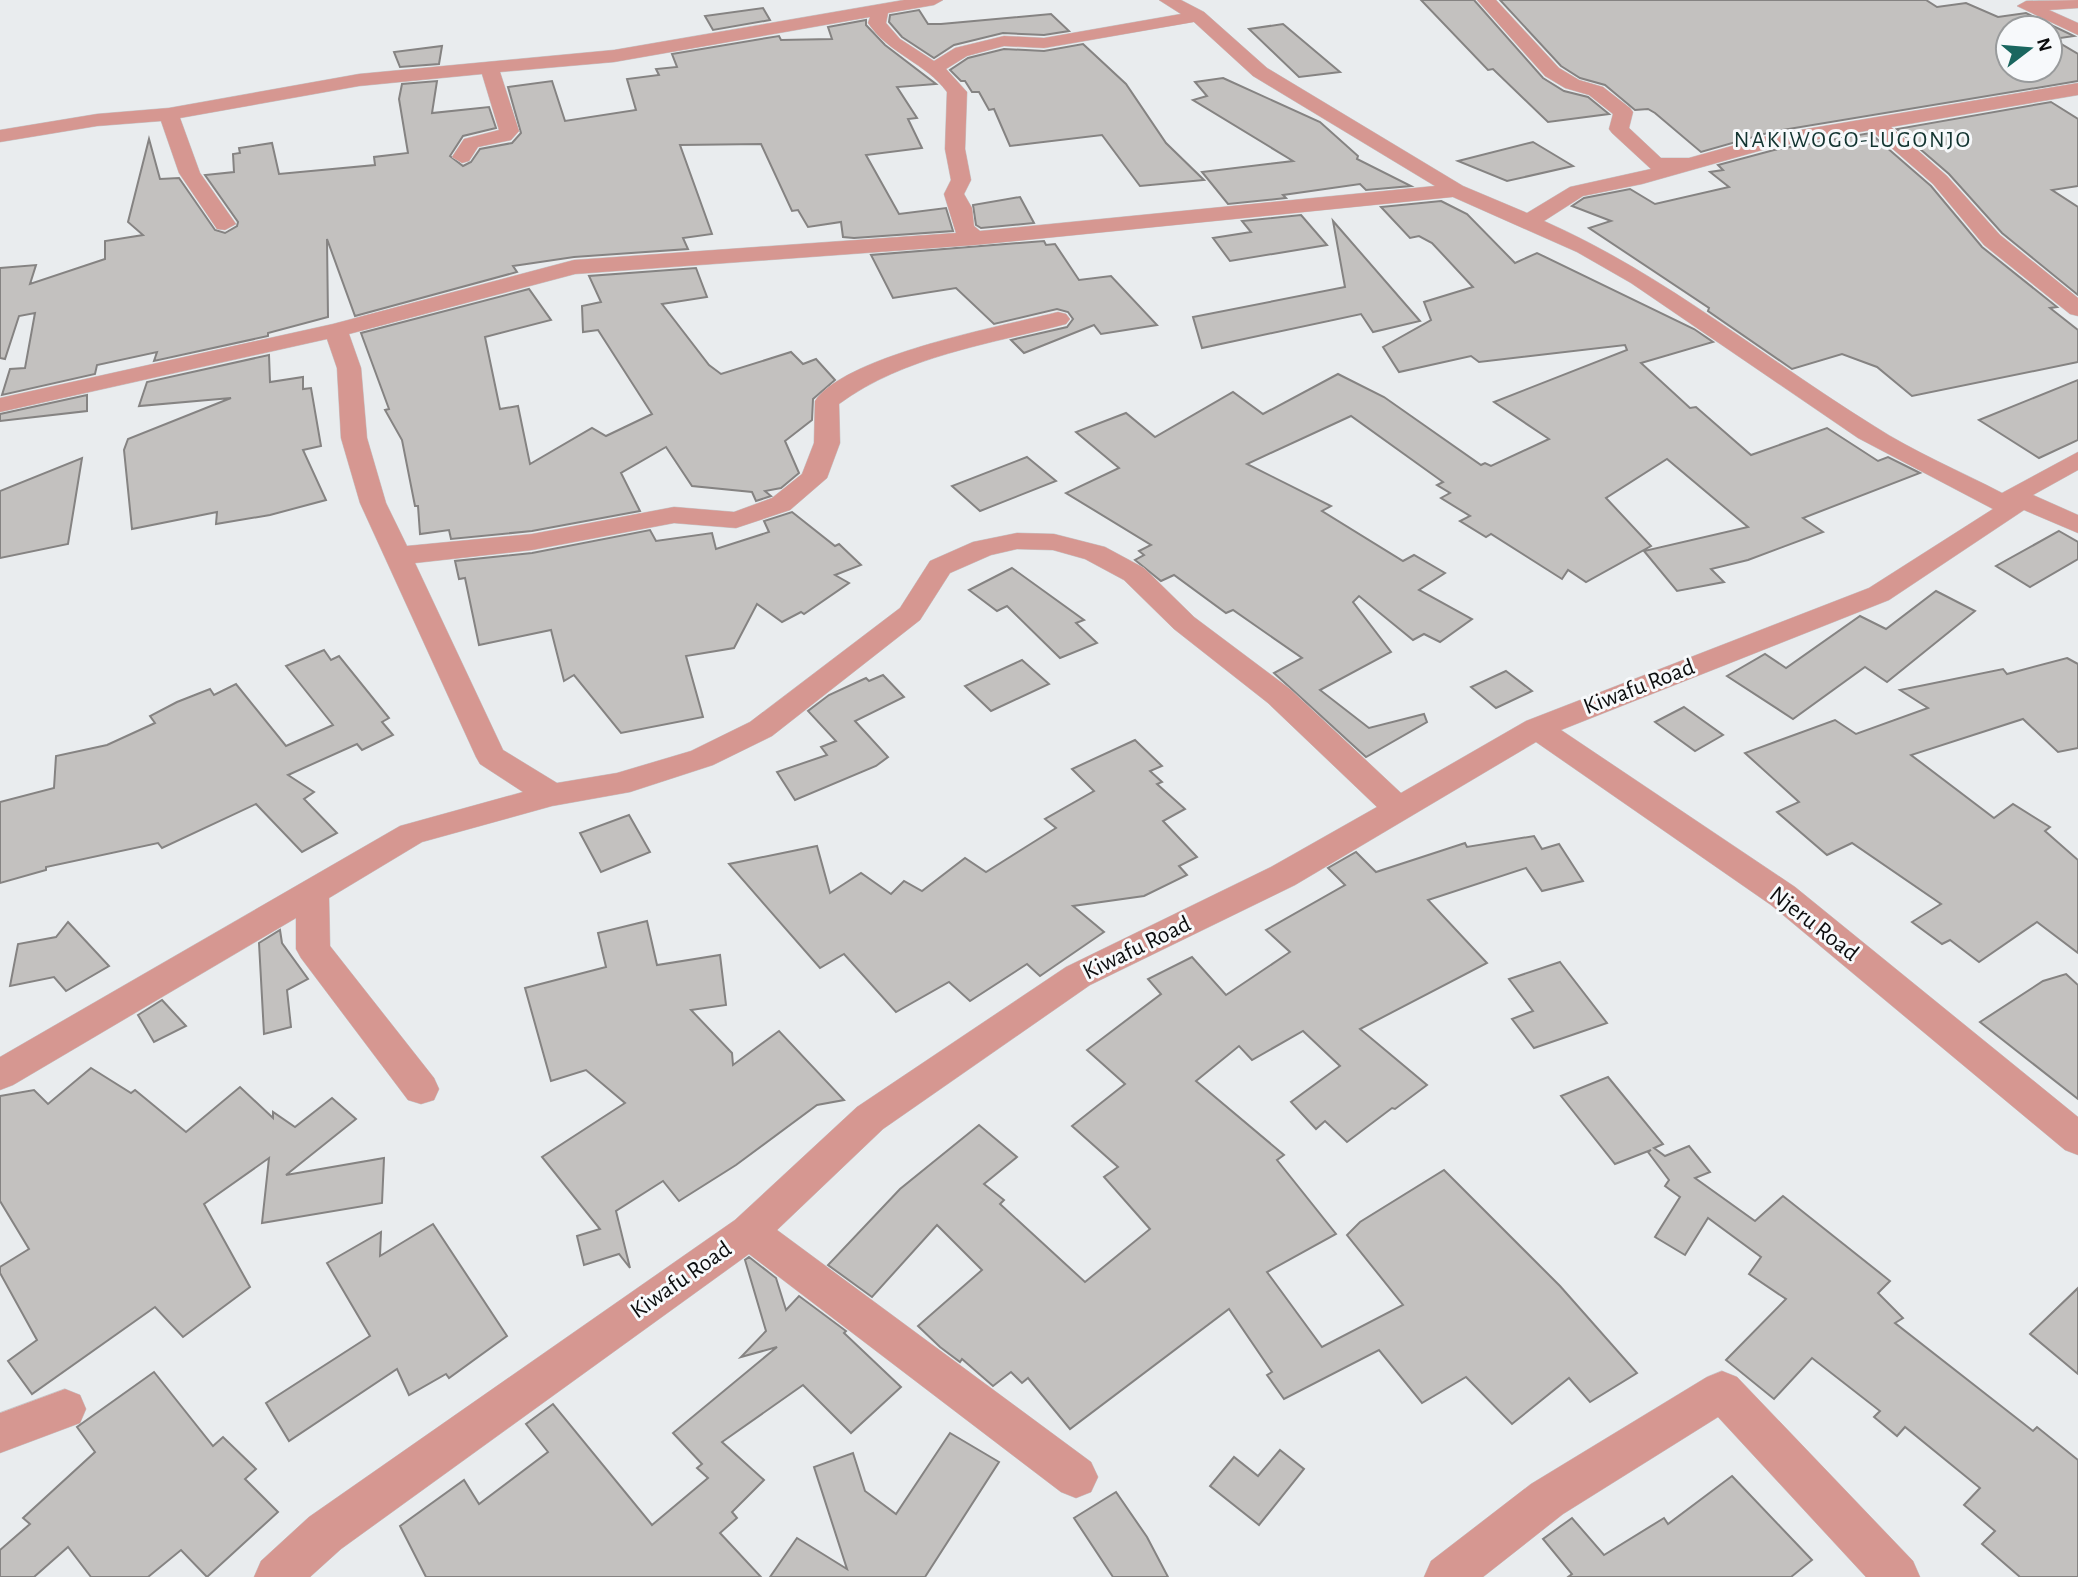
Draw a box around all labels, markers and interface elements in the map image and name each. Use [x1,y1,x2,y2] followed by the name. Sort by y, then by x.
[1994,14,2064,84] north arrow
[2033,36,2055,54] text: N
[1734,129,1972,152] district label: NAKIWOGO-LUGONJO
[1580,655,1698,719] street label: Kiwafu Road
[1765,882,1863,966] street label: Njeru Road
[1079,912,1195,984] street label: Kiwafu Road
[626,1237,736,1323] street label: Kiwafu Road

